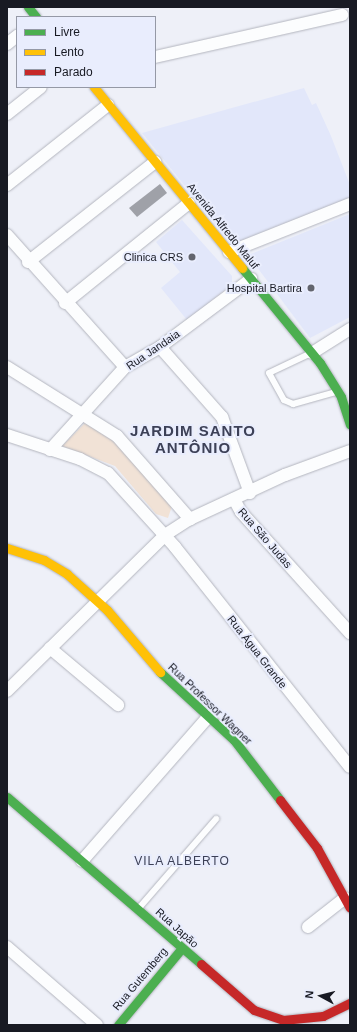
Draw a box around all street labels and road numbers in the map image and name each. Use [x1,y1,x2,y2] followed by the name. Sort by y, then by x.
[184,180,262,272] street label: Avenida Alfredo Maluf
[124,327,182,373] street label: Rua Jandaia
[235,505,295,571] street label: Rua São Judas
[225,613,289,691] street label: Rua Água Grande
[165,661,255,747] street label: Rua Professor Wagner
[153,905,201,951] street label: Rua Japão
[110,945,170,1013] street label: Rua Gutemberg

